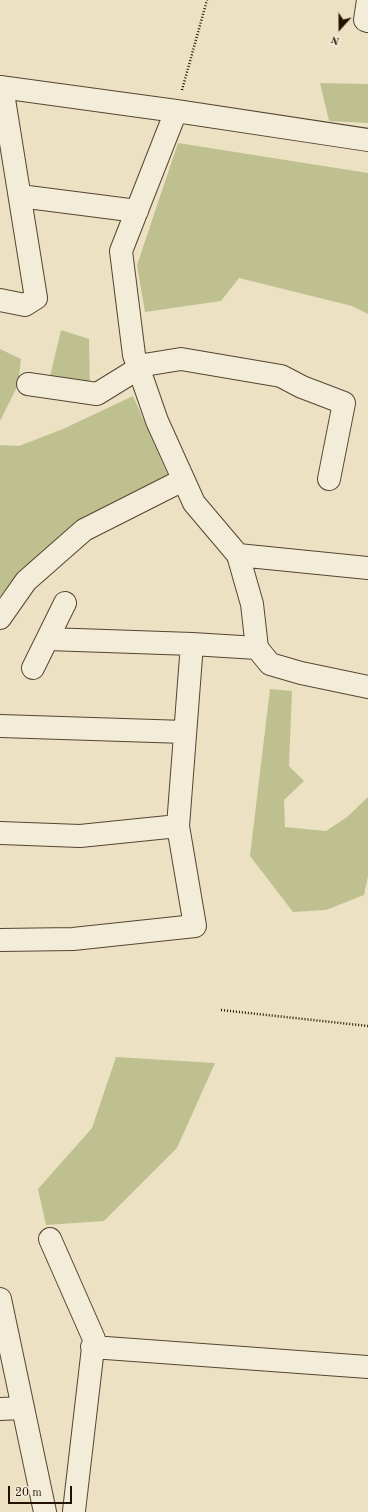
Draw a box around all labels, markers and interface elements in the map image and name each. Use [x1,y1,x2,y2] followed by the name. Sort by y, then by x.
[320,8,360,48] north arrow
[330,33,341,46] text: N
[10,1478,74,1504] scale bar
[15,1487,42,1499] text: 20 m

